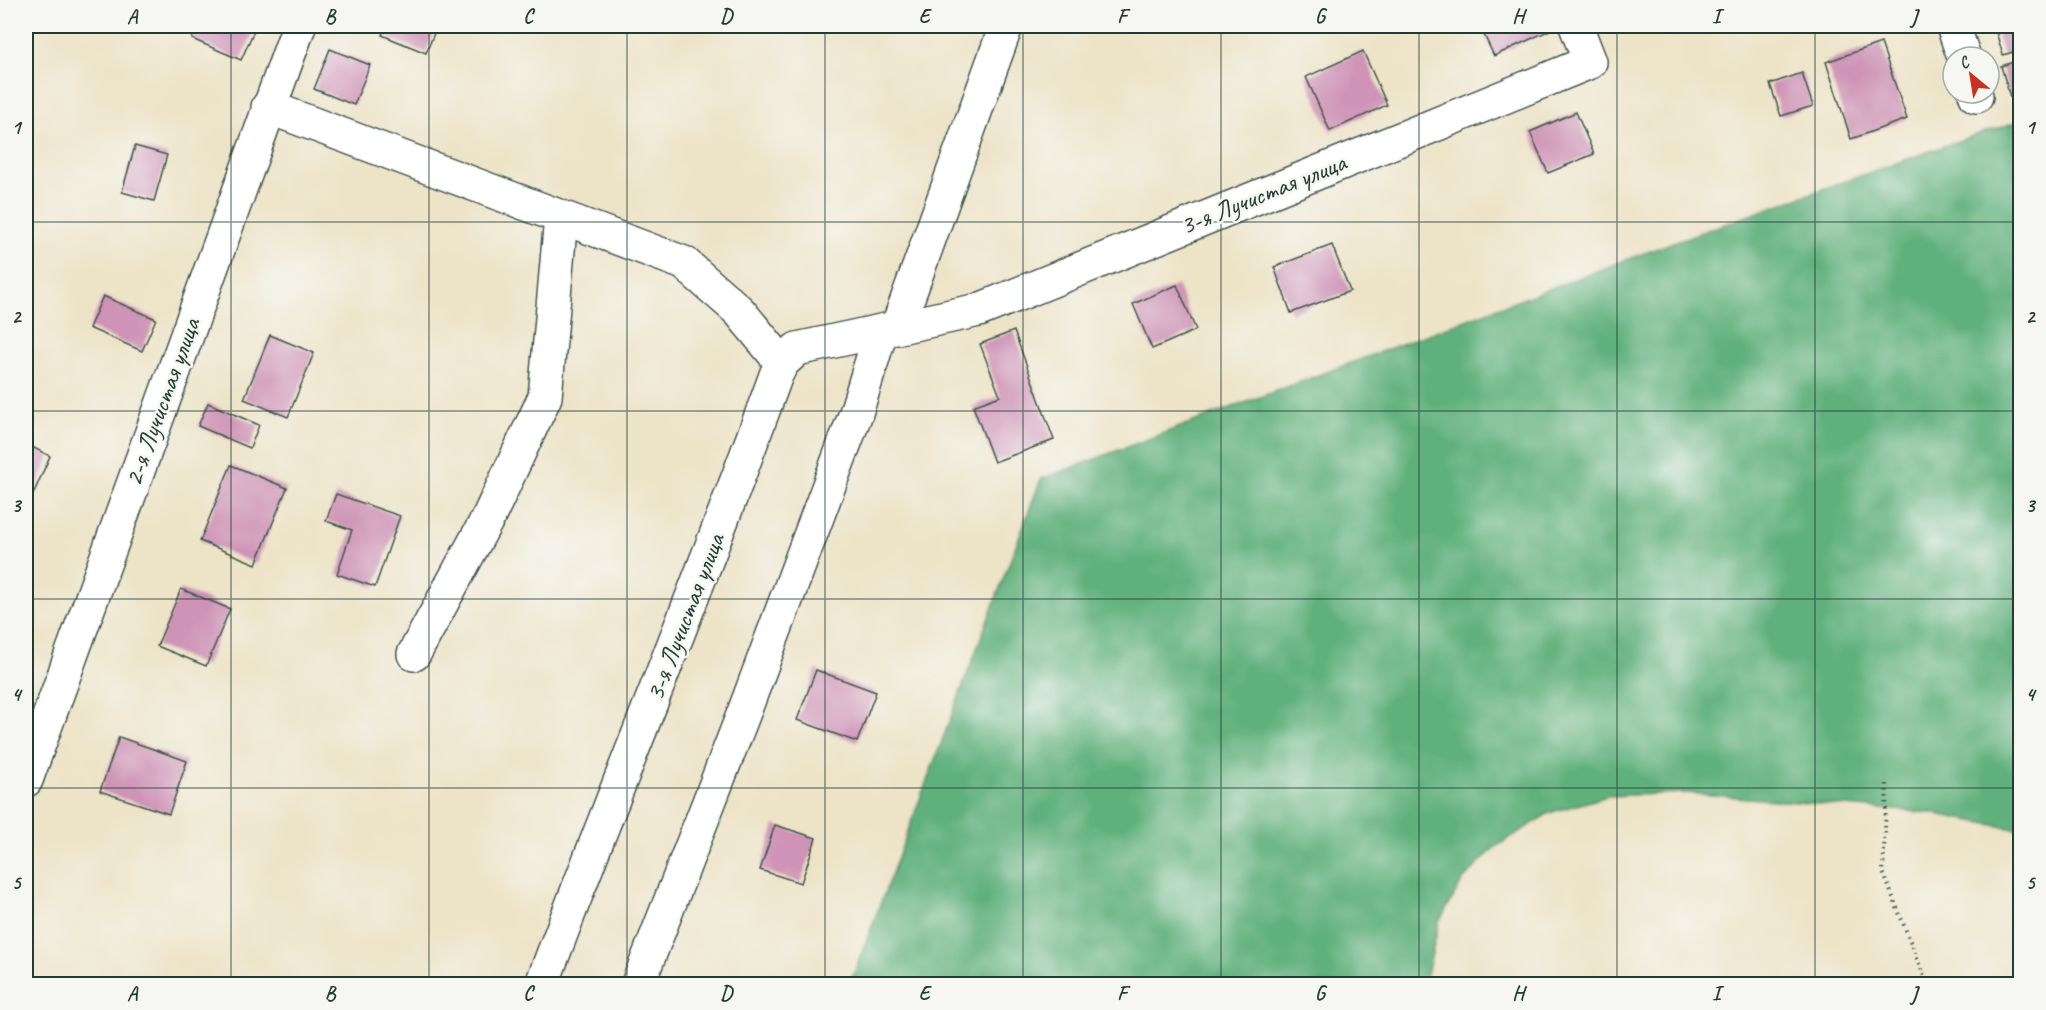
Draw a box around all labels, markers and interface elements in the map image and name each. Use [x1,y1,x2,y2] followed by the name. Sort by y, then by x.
[127,4,139,29] text: A
[325,4,337,29] text: B
[523,4,535,29] text: C
[720,4,734,29] text: D
[919,4,933,29] text: E
[1117,4,1131,29] text: F
[1315,4,1328,29] text: G
[1512,4,1527,29] text: H
[1712,4,1725,29] text: I
[1909,4,1921,29] text: J
[1941,45,2001,105] north arrow
[1956,51,1974,74] text: С
[12,115,23,140] text: 1
[2026,115,2037,140] text: 1
[1175,145,1352,242] street label: 3-я Лучистая улица
[12,304,23,329] text: 2
[2026,304,2037,329] text: 2
[116,312,208,490] street label: 2-я Лучистая улица
[12,493,23,518] text: 3
[2026,493,2037,518] text: 3
[638,528,732,705] street label: 3-я Лучистая улица
[12,682,24,707] text: 4
[2026,682,2038,707] text: 4
[12,870,23,895] text: 5
[2026,870,2037,895] text: 5
[127,981,139,1006] text: A
[325,981,337,1006] text: B
[523,981,535,1006] text: C
[720,981,734,1006] text: D
[919,981,933,1006] text: E
[1117,981,1131,1006] text: F
[1315,981,1328,1006] text: G
[1512,981,1527,1006] text: H
[1712,981,1725,1006] text: I
[1909,981,1921,1006] text: J

